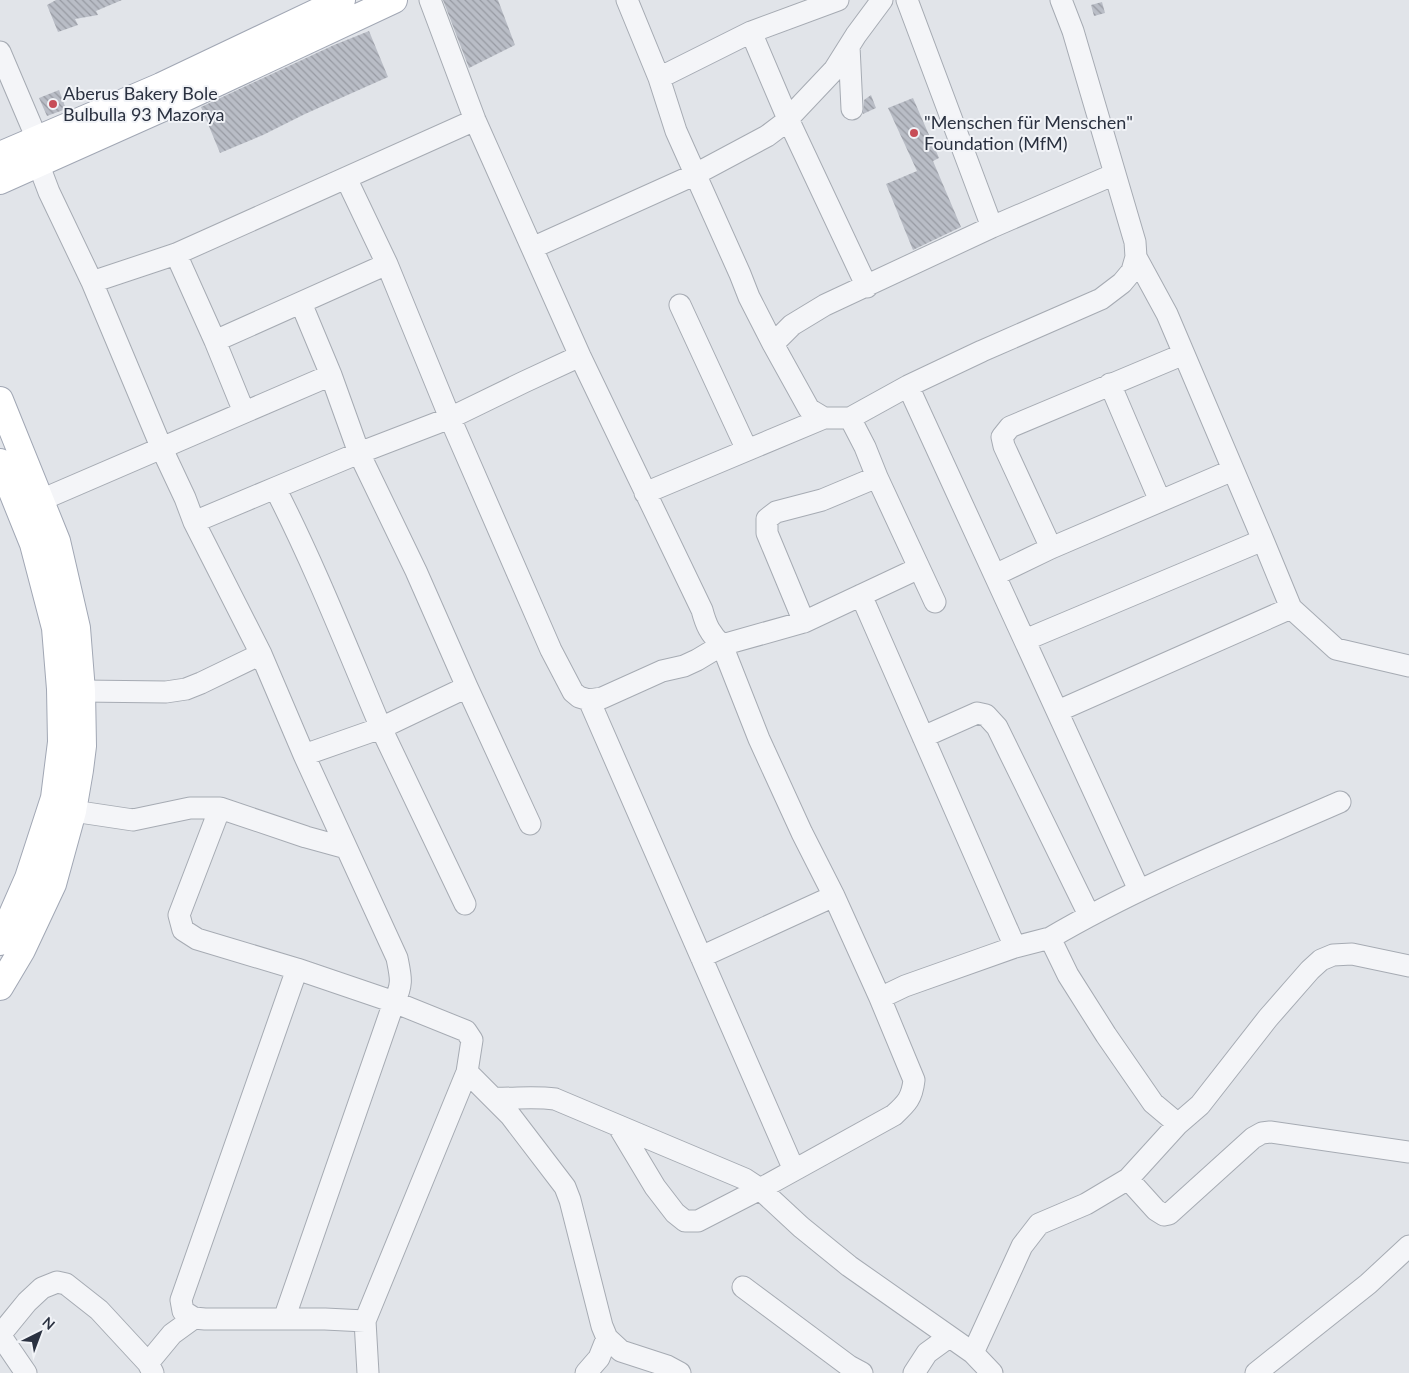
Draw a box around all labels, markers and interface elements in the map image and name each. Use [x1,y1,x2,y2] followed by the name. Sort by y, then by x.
[63,82,225,125] place label: Aberus Bakery Bole Bulbulla 93 Mazorya
[47,98,59,110] marker: Aberus Bakery Bole Bulbulla 93 Mazorya
[924,111,1133,154] place label: "Menschen für Menschen" Foundation (MfM)
[908,127,920,139] marker: "Menschen für Menschen" Foundation (MfM)
[15,1308,65,1358] north arrow
[39,1313,59,1333] text: N

